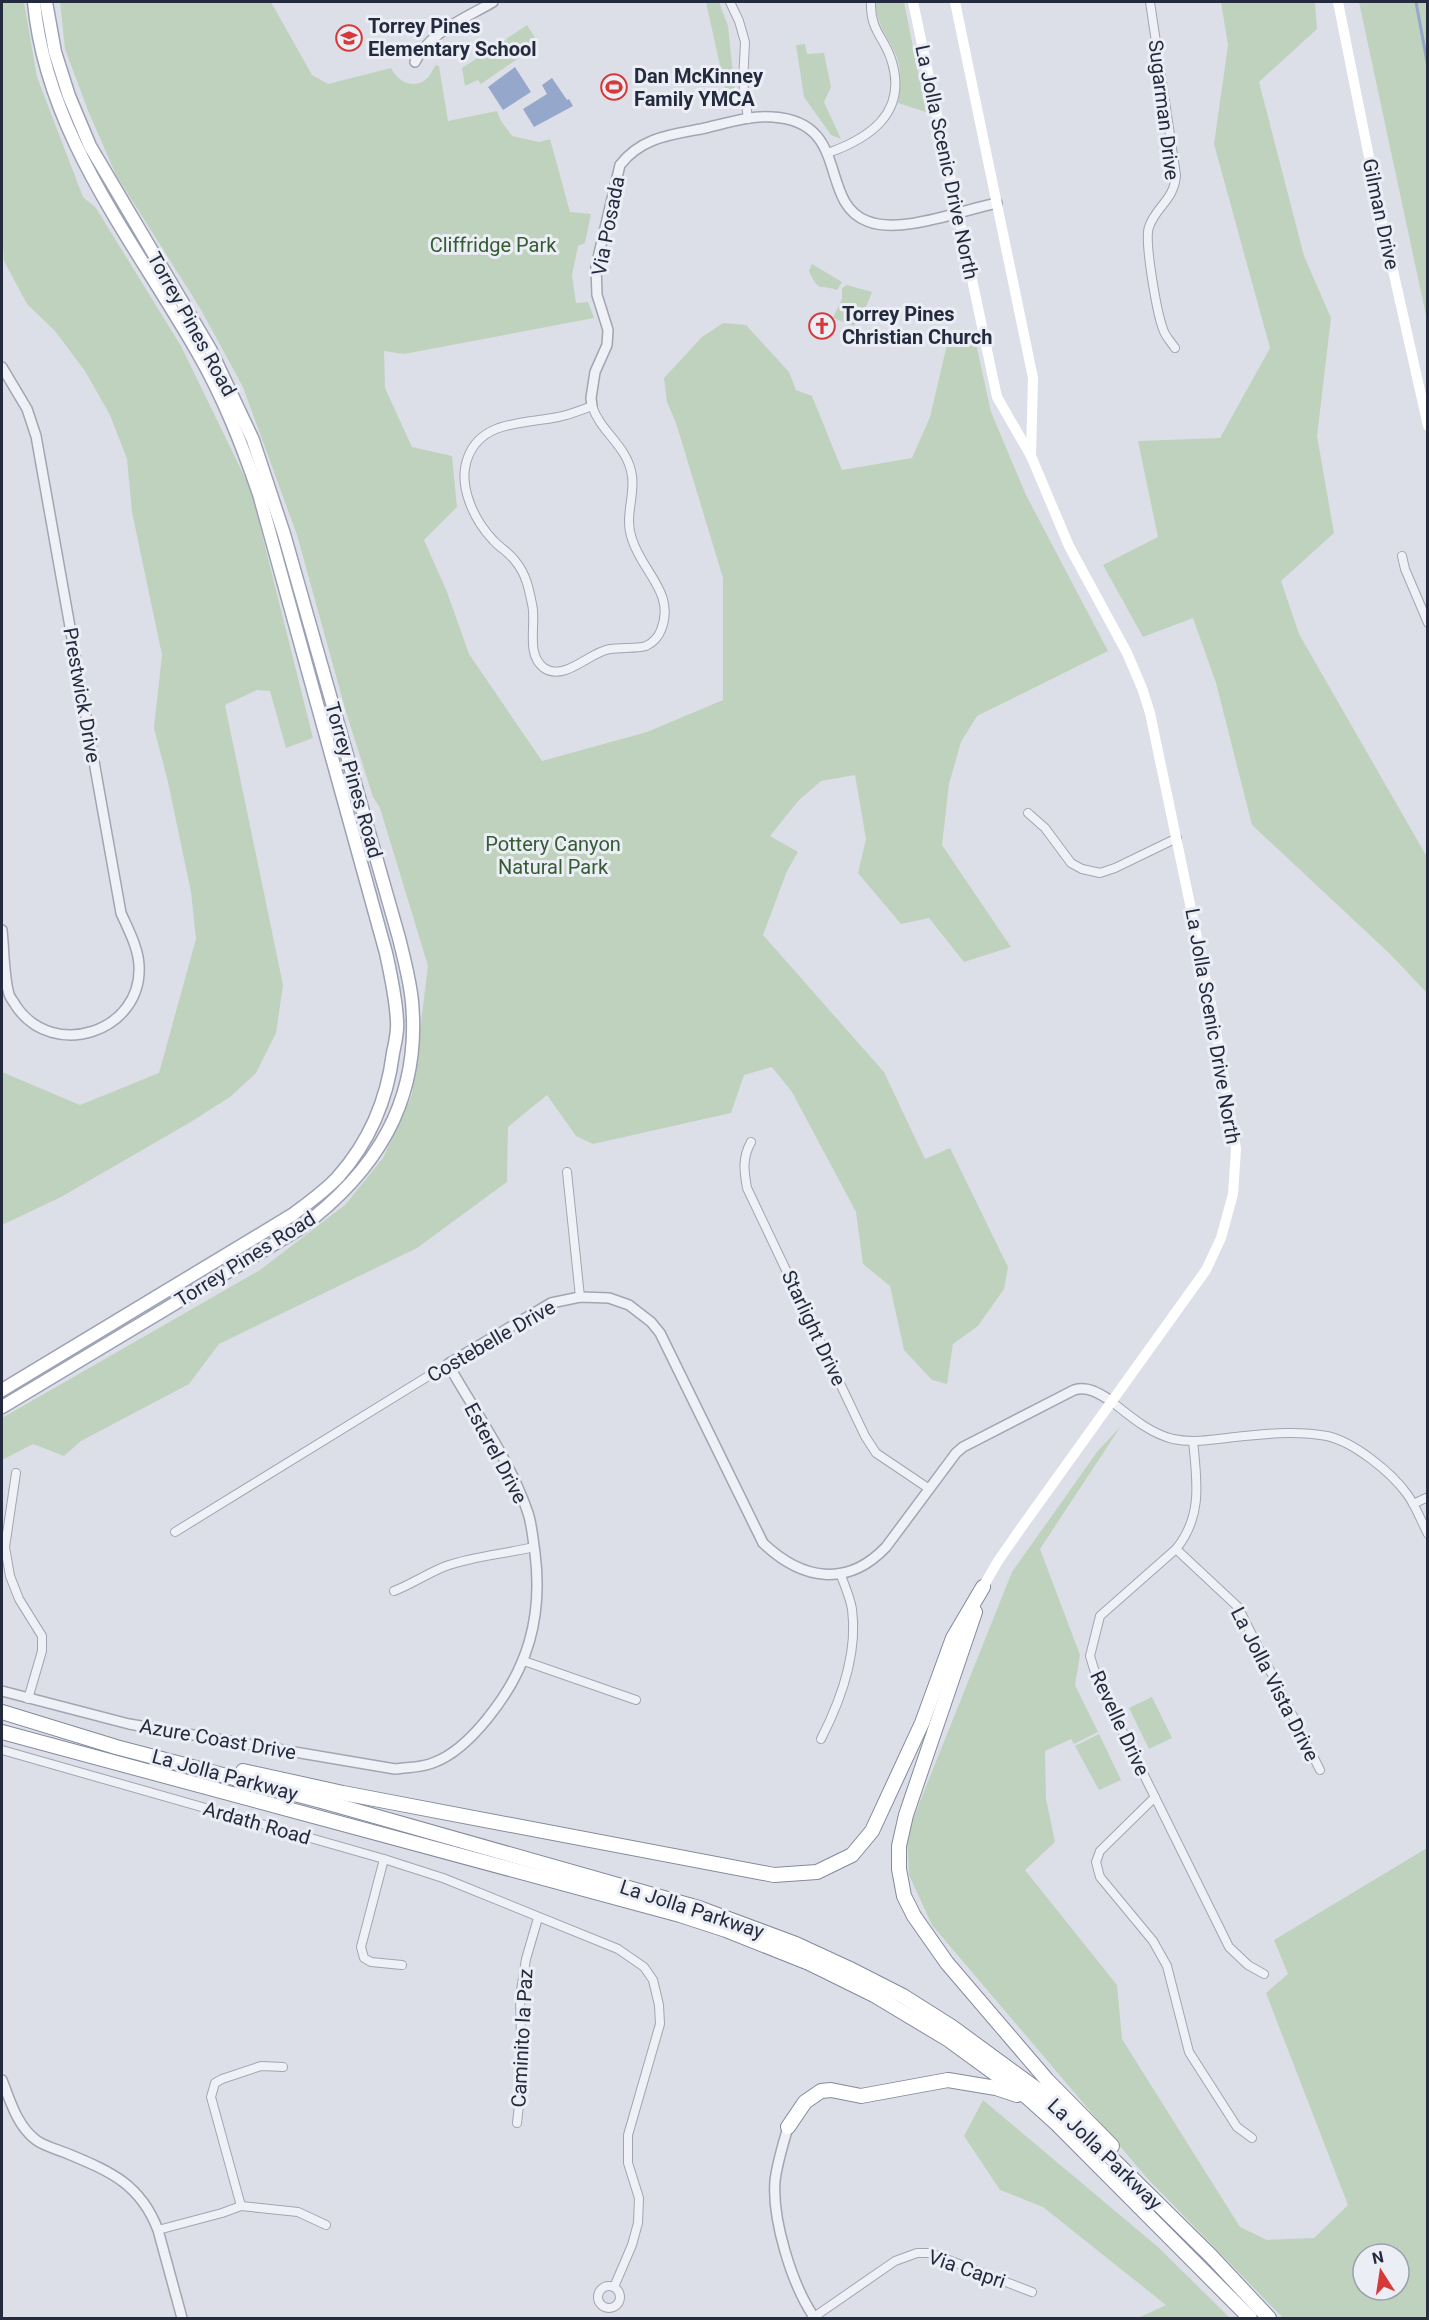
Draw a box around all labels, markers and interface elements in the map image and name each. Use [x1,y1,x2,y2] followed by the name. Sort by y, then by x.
[368,14,537,61] place label: Torrey Pines Elementary School
[334,23,364,53] school or university icon: Torrey Pines Elementary School
[1143,38,1185,182] street label: Sugarman Drive
[910,42,984,282] street label: La Jolla Scenic Drive North
[634,64,764,111] place label: Dan McKinney Family YMCA
[599,72,629,102] sports icon: Dan McKinney Family YMCA
[1358,156,1404,272] street label: Gilman Drive
[587,174,629,278] street label: Via Posada
[430,233,557,257] park label: Cliffridge Park
[142,248,242,400] street label: Torrey Pines Road
[842,302,992,349] place label: Torrey Pines Christian Church
[807,311,837,341] church icon: Torrey Pines Christian Church
[58,625,106,765] street label: Prestwick Drive
[320,699,388,861] street label: Torrey Pines Road
[485,832,621,879] park label: Pottery Canyon Natural Park
[1180,906,1246,1146] street label: La Jolla Scenic Drive North
[170,1206,320,1312] street label: Torrey Pines Road
[777,1267,851,1389] street label: Starlight Drive
[423,1295,559,1387] street label: Costebelle Drive
[459,1398,533,1508] street label: Esterel Drive
[1226,1603,1324,1765] street label: La Jolla Vista Drive
[1085,1667,1155,1779] street label: Revelle Drive
[138,1713,298,1765] street label: Azure Coast Drive
[149,1744,301,1806] street label: La Jolla Parkway
[201,1796,313,1850] street label: Ardath Road
[617,1874,768,1944] street label: La Jolla Parkway
[506,1968,538,2108] street label: Caminito la Paz
[1043,2093,1168,2215] street label: La Jolla Parkway
[1351,2242,1411,2302] north arrow
[925,2245,1009,2293] street label: Via Capri
[1370,2247,1385,2268] text: N

